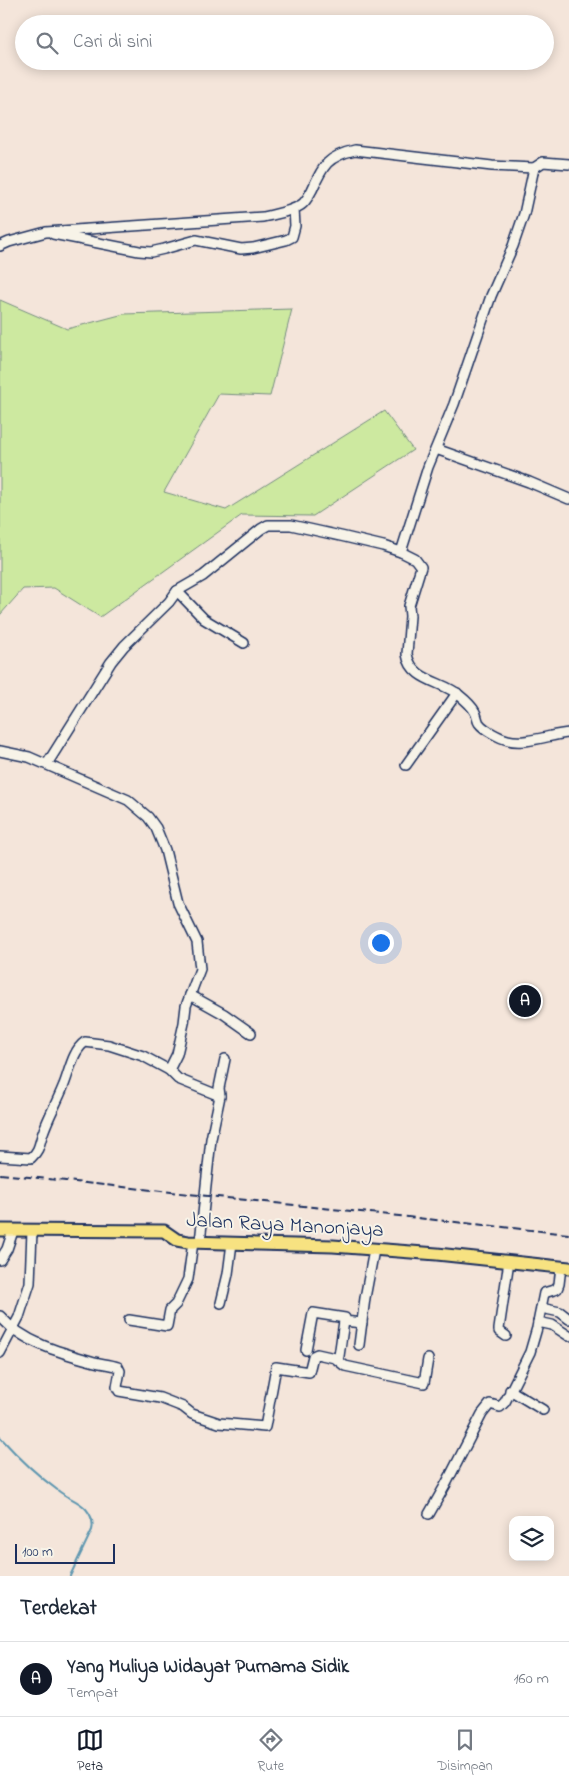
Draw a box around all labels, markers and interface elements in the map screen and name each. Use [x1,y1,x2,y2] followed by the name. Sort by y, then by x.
[15,15,554,70] search box
[33,29,61,57] icon: search
[73,29,152,56] text: Cari di sini
[368,930,394,956] your location
[509,982,541,1020] pin: A
[185,1206,384,1248] street label: Jalan Raya Manonjaya
[509,1516,554,1561] map controls
[509,1516,554,1561] button: layers
[15,1541,115,1564] scale bar
[22,1542,53,1563] text: 100 m
[20,1594,97,1624] text: Terdekat
[67,1654,349,1681] text: Yang Muliya Widayat Purnama Sidik
[31,1667,41,1691] text: A
[514,1667,549,1691] text: 160 m
[67,1681,118,1705] text: Tempat
[76,1726,104,1777] tab: Peta
[257,1726,285,1777] tab: Rute
[437,1726,493,1777] tab: Disimpan

